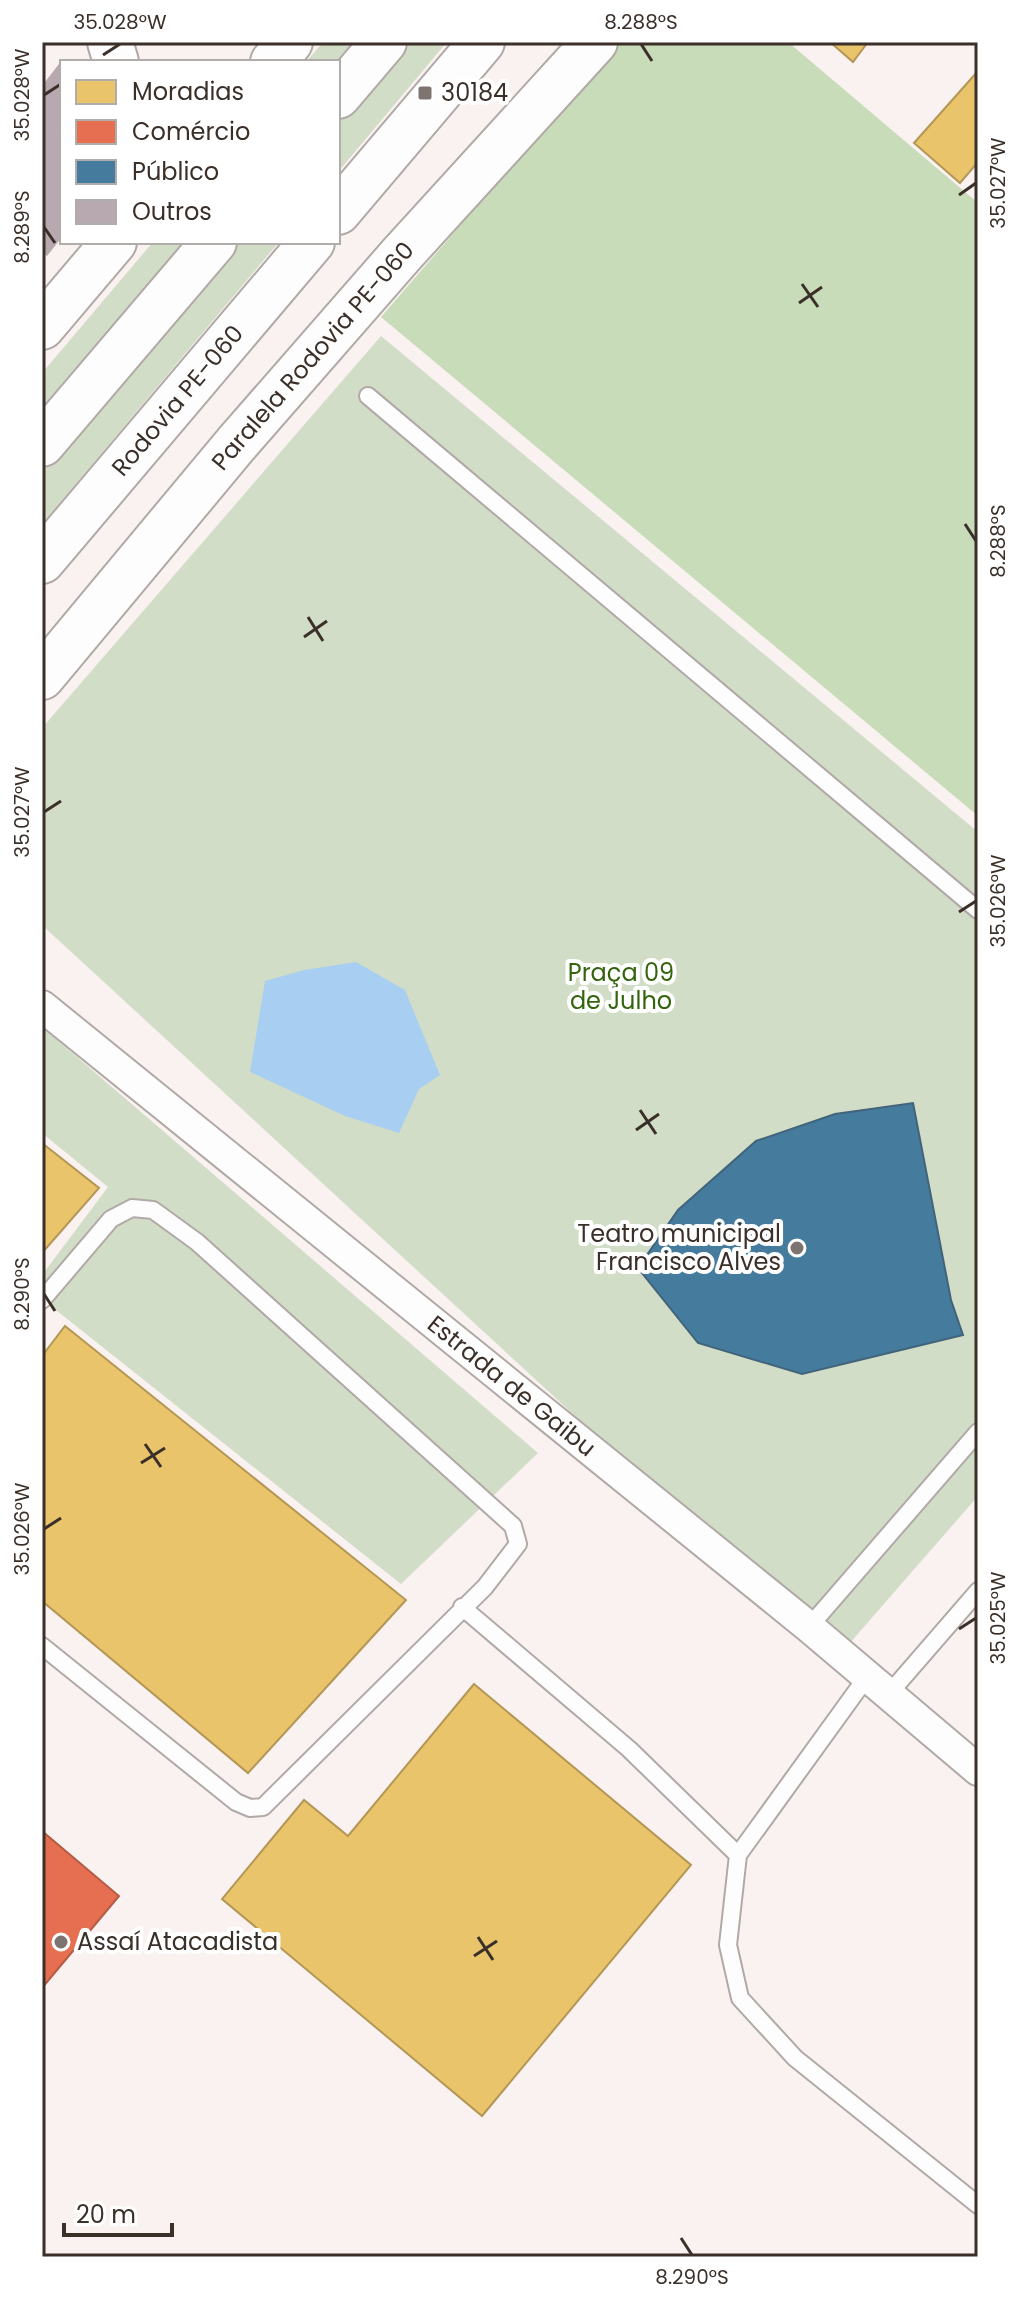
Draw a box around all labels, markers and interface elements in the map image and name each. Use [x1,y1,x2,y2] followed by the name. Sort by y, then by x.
[74,8,167,36] text: 35.028°W
[604,8,678,36] text: 8.288°S
[8,48,36,141] text: 35.028°W
[60,60,340,244] legend
[132,75,244,108] text: Moradias
[441,76,508,109] place label: 30184
[416,84,434,102] marker: 30184
[132,115,250,148] text: Comércio
[984,137,1012,229] text: 35.027°W
[132,155,219,188] text: Público
[8,190,36,264] text: 8.289°S
[132,195,212,228] text: Outros
[204,234,421,477] street label: Paralela Rodovia PE-060
[104,318,251,483] street label: Rodovia PE-060
[984,504,1012,578] text: 8.288°S
[8,766,36,858] text: 35.027°W
[984,854,1012,948] text: 35.026°W
[568,956,674,1017] park label: Praça 09 de Julho
[577,1217,781,1278] place label: Teatro municipal Francisco Alves
[788,1239,806,1257] marker: Teatro municipal Francisco Alves
[8,1257,36,1331] text: 8.290°S
[421,1308,603,1464] street label: Estrada de Gaibu
[8,1482,36,1576] text: 35.026°W
[984,1571,1012,1664] text: 35.025°W
[77,1925,278,1958] place label: Assaí Atacadista
[52,1933,70,1951] marker: Assaí Atacadista
[64,2187,172,2237] scale bar
[76,2198,136,2231] text: 20 m
[655,2263,729,2291] text: 8.290°S

